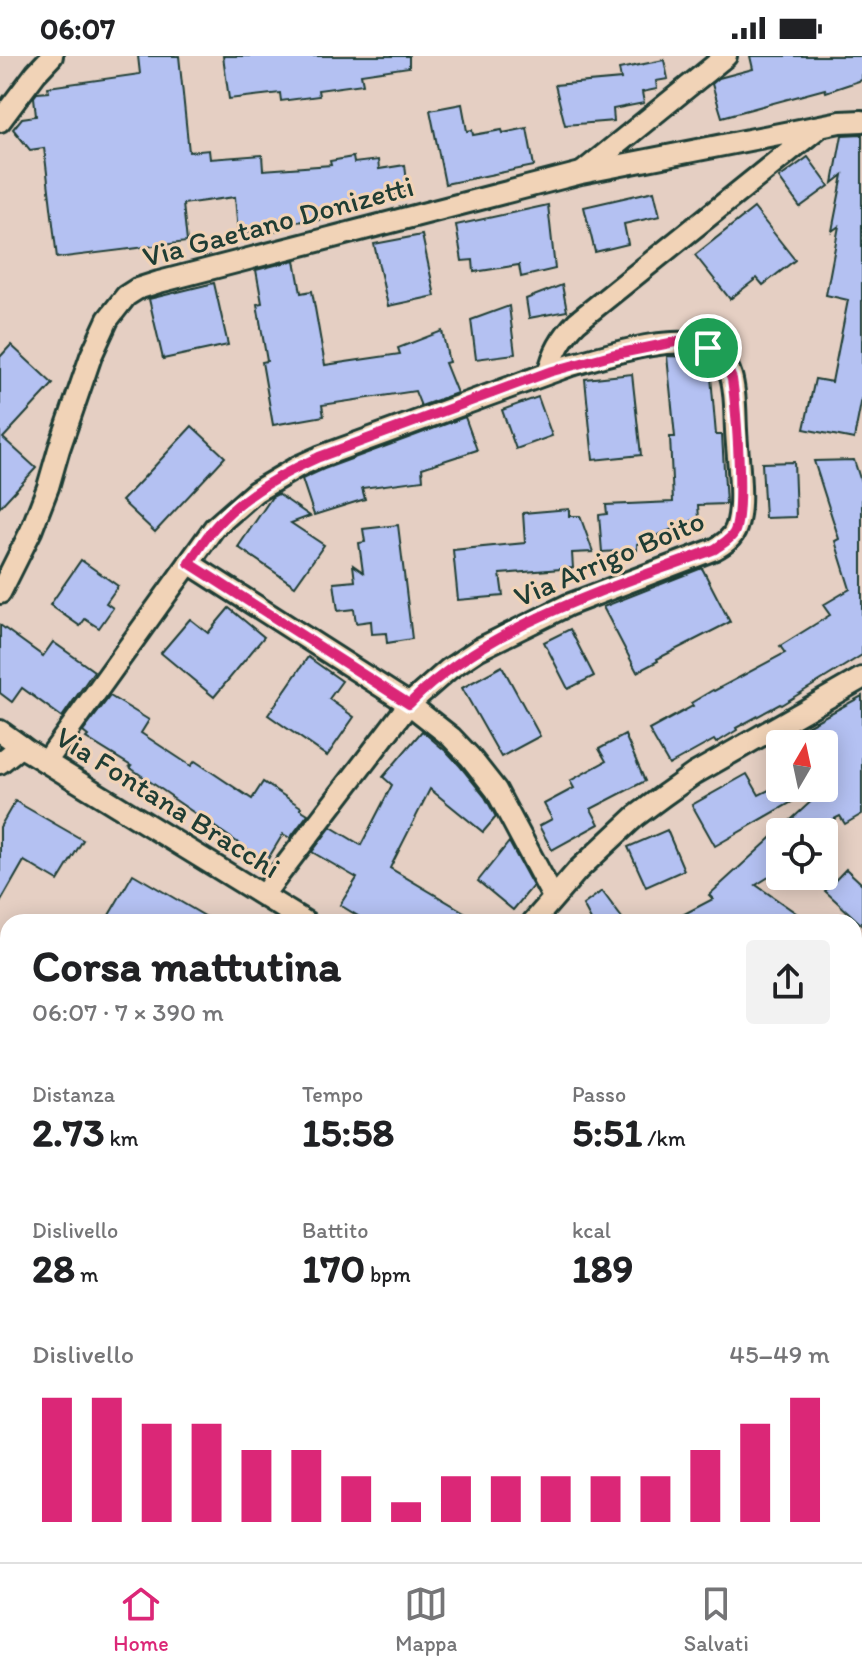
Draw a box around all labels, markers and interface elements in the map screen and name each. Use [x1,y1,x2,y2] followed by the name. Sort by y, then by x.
[40,10,115,47] text: 06:07
[139,167,417,275] street label: Via Gaetano Donizetti
[674,314,742,382] pin
[686,326,730,370] icon: arrive
[508,501,710,615] street label: Via Arrigo Boito
[49,718,287,886] street label: Via Fontana Bracchi
[766,730,838,802] north arrow
[766,730,838,890] map controls
[766,818,838,890] button: locate
[32,939,341,992] text: Corsa mattutina
[746,940,830,1024] button: share
[32,996,224,1028] text: 06:07 · 7 × 390 m
[32,1081,115,1108] text: Distanza
[302,1081,363,1108] text: Tempo
[572,1081,626,1108] text: Passo
[32,1108,105,1156] text: 2.73
[302,1108,394,1156] text: 15:58
[572,1108,642,1156] text: 5:51
[105,1125,139,1152] text: km
[642,1125,686,1152] text: /km
[32,1217,118,1244] text: Dislivello
[302,1217,368,1244] text: Battito
[572,1217,611,1244] text: kcal
[32,1244,75,1292] text: 28
[302,1244,365,1292] text: 170
[572,1244,633,1292] text: 189
[75,1261,98,1288] text: m
[365,1261,411,1288] text: bpm
[32,1338,134,1370] text: Dislivello
[729,1338,830,1370] text: 45–49 m
[113,1582,169,1657] tab: Home
[395,1582,457,1657] tab: Mappa
[684,1582,749,1657] tab: Salvati

